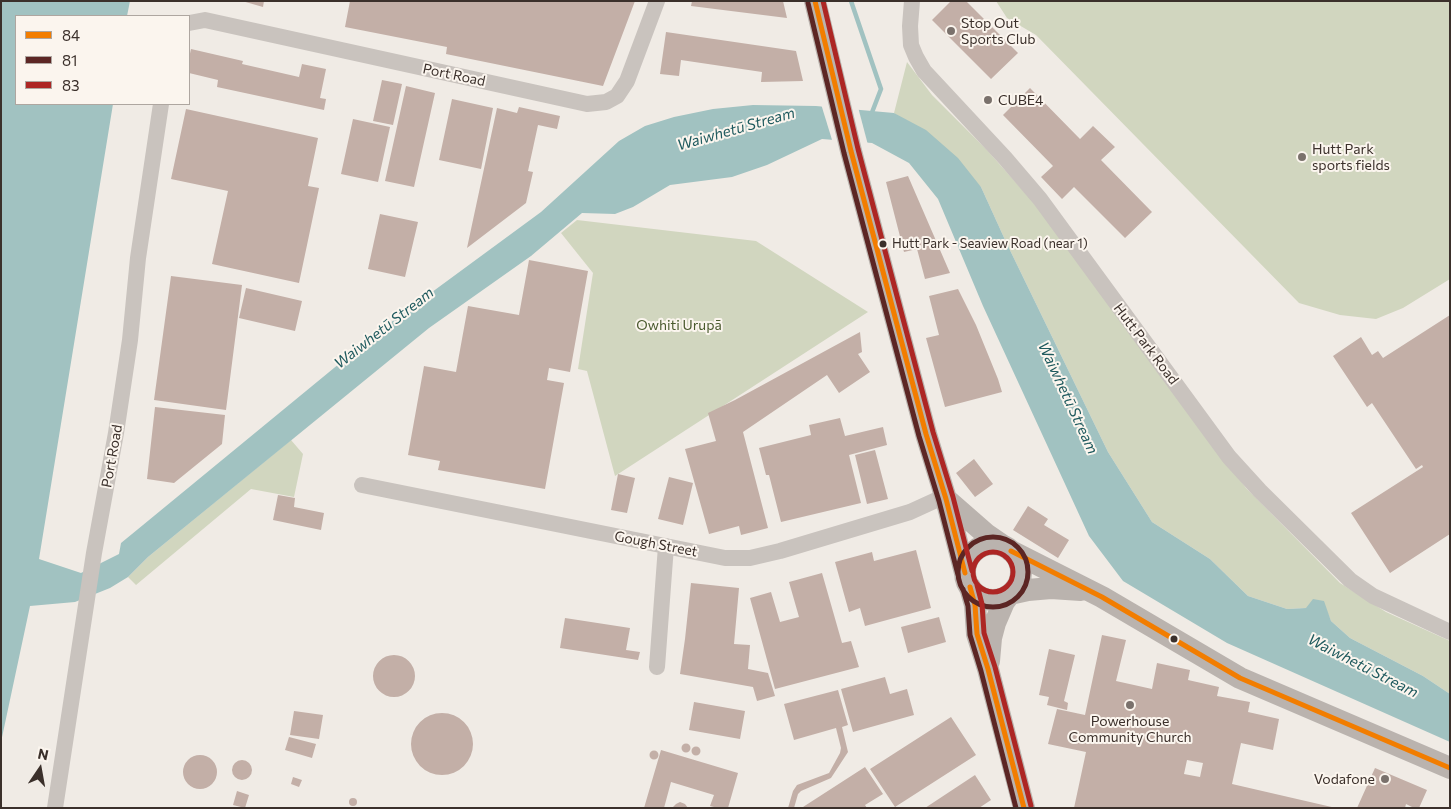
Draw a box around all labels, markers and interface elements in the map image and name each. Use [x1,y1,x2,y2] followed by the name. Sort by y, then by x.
[15,15,190,105] legend
[961,15,1035,48] place label: Stop Out Sports Club
[945,25,957,37] marker: Stop Out Sports Club
[62,26,80,44] text: 84
[62,51,78,69] text: 81
[421,60,487,90] street label: Port Road
[62,76,80,94] text: 83
[998,92,1043,108] place label: CUBE4
[982,94,994,106] marker: CUBE4
[675,104,797,154] water label: Waiwhetū Stream
[1312,141,1390,174] place label: Hutt Park sports fields
[1296,151,1308,163] marker: Hutt Park sports fields
[892,236,1088,252] place label: Hutt Park - Seaview Road (near 1)
[878,239,888,249] marker: Hutt Park - Seaview Road (near 1)
[331,284,437,372] water label: Waiwhetū Stream
[1110,300,1182,388] street label: Hutt Park Road
[636,317,722,333] park label: Owhiti Urupā
[1034,339,1102,457] water label: Waiwhetū Stream
[98,423,126,489] street label: Port Road
[613,528,699,560] street label: Gough Street
[1305,630,1421,702] water label: Waiwhetū Stream
[1169,634,1179,644] unlabelled marker
[1124,699,1136,711] marker: Powerhouse Community Church
[1068,713,1192,746] place label: Powerhouse Community Church
[15,744,65,794] north arrow
[36,744,50,763] text: N
[1314,771,1375,787] place label: Vodafone
[1379,773,1391,785] marker: Vodafone

